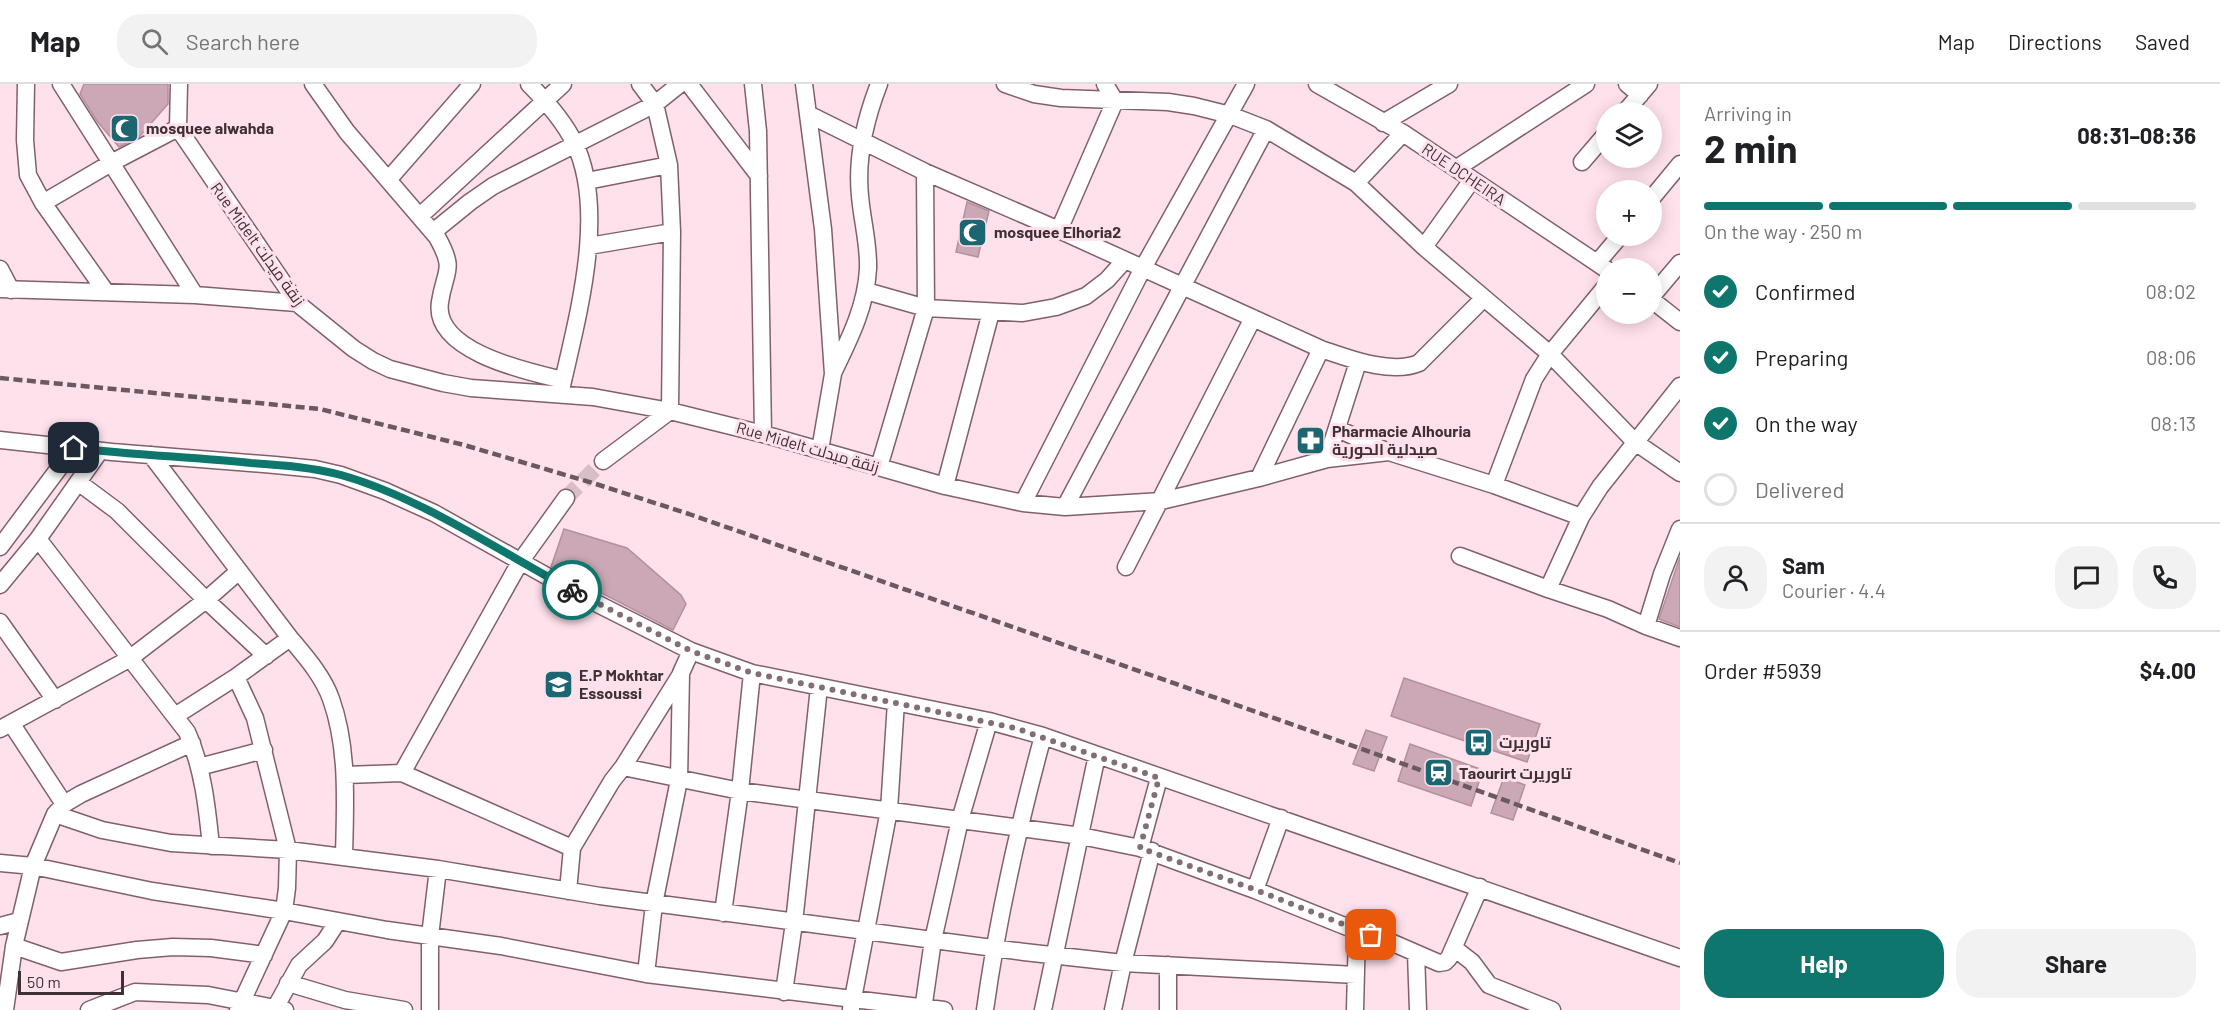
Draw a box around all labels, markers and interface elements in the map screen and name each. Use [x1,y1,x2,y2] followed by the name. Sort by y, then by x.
[117,14,537,68] search box
[30,24,81,58] text: Map
[138,25,171,58] icon: search
[186,28,300,54] text: Search here
[1938,29,1975,54] text: Map
[2008,29,2102,54] text: Directions
[2135,29,2190,54] text: Saved
[1704,101,1792,125] text: Arriving in
[1596,102,1662,324] map controls
[1596,102,1662,168] button: layers
[109,112,141,144] mosque icon: mosquee alwahda
[146,118,274,137] place label: mosquee alwahda
[2077,122,2196,148] text: 08:31–08:36
[1704,124,1797,171] text: 2 min
[1419,139,1510,209] street label: RUE DCHEIRA
[206,178,310,310] street label: Rue Midelt زنقة ميدلت
[1596,180,1662,246] button: +
[957,216,989,248] mosque icon: mosquee Elhoria2
[1704,219,1862,243] text: On the way · 250 m
[994,222,1121,241] place label: mosquee Elhoria2
[1596,258,1662,324] button: −
[1704,275,1737,308] icon: check
[1755,278,1855,304] text: Confirmed
[2145,279,2196,303] text: 08:02
[1704,341,1737,374] icon: check
[1755,344,1848,370] text: Preparing
[2146,345,2196,369] text: 08:06
[1704,407,1737,440] icon: check
[1755,410,1858,436] text: On the way
[2150,411,2196,435] text: 08:13
[734,417,882,477] street label: Rue Midelt زنقة ميدلت
[1332,421,1471,459] place label: Pharmacie Alhouria صيدلية الحورية
[48,422,99,473] pin
[1295,424,1327,456] pharmacy icon: Pharmacie Alhouria صيدلية الحورية
[57,431,90,464] icon: home
[1755,476,1844,502] text: Delivered
[1704,546,1767,609] button: person
[2055,546,2118,609] button: chat
[2133,546,2196,609] button: phone
[1782,552,1825,578] text: Sam
[542,560,602,620] courier
[556,574,589,607] icon: bike
[1782,578,1886,602] text: Courier · 4.4
[1704,657,1822,683] text: Order #5939
[2140,657,2196,683] text: $4.00
[579,665,664,702] place label: E.P Mokhtar Essoussi
[542,668,574,700] school or university icon: E.P Mokhtar Essoussi
[1462,726,1494,758] bus stop icon: تاوريرت
[1499,732,1552,752] place label: تاوريرت
[1422,757,1454,789] station icon: Taourirt تاوريرت
[1459,763,1573,783] place label: Taourirt تاوريرت
[1345,909,1396,960] pin
[1354,918,1387,951] icon: bag
[1704,929,1944,998] button: Help
[1956,929,2196,998] button: Share
[18,968,124,996] scale bar
[27,972,61,991] text: 50 m

